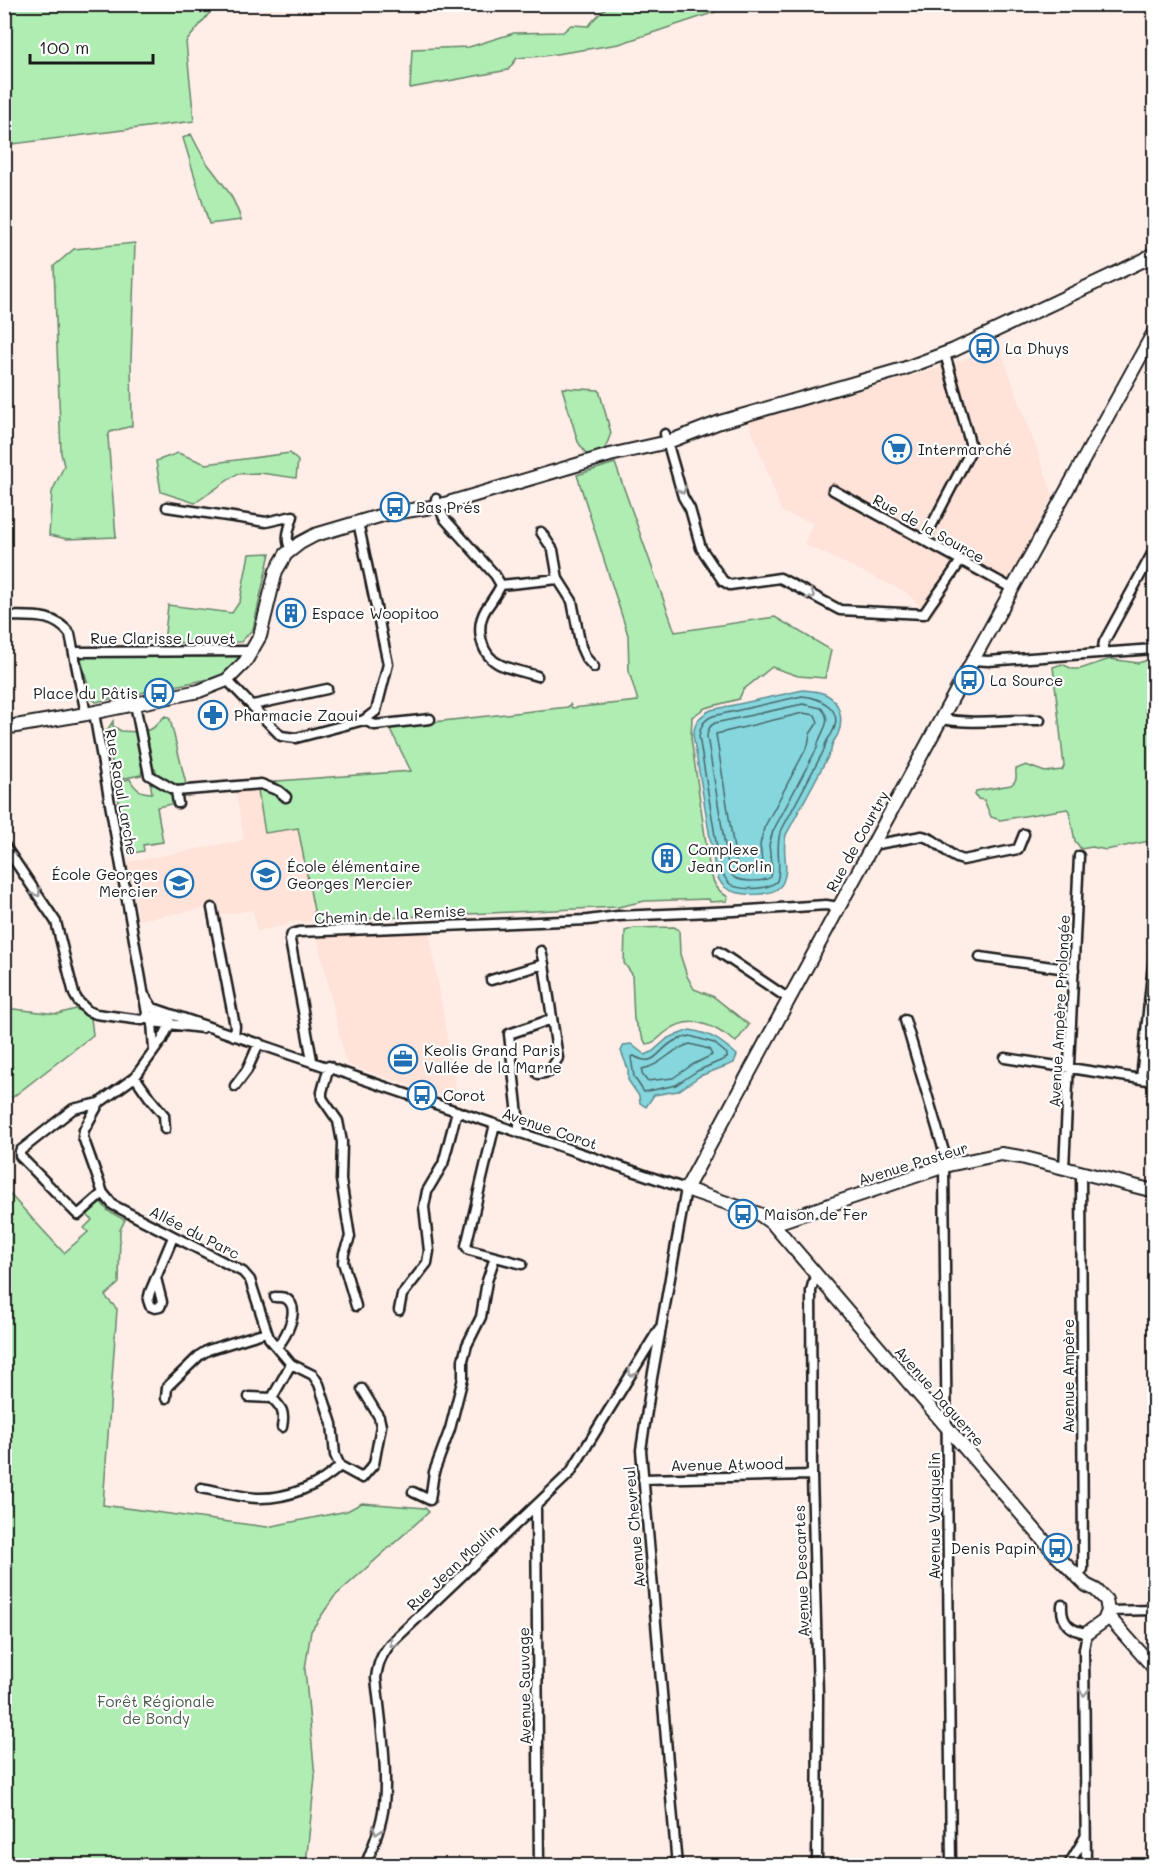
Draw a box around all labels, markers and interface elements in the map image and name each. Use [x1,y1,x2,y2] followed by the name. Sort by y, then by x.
[30,27,153,65] scale bar
[39,35,89,59] text: 100 m
[968,332,1000,364] bus stop icon: La Dhuys
[1005,338,1069,358] place label: La Dhuys
[881,433,913,465] supermarket icon: Intermarché
[918,439,1012,459] place label: Intermarché
[674,484,687,495] one-way arrow
[870,489,988,567] street label: Rue de la Source
[379,491,411,523] bus stop icon: Bas Prés
[416,497,480,517] place label: Bas Prés
[805,588,816,599] one-way arrow
[275,597,307,629] building icon: Espace Woopitoo
[312,603,439,623] place label: Espace Woopitoo
[90,628,236,648] street label: Rue Clarisse Louvet
[953,664,985,696] bus stop icon: La Source
[990,670,1063,690] place label: La Source
[143,677,175,709] bus stop icon: Place du Pâtis
[33,683,138,703] place label: Place du Pâtis
[197,699,229,731] pharmacy icon: Pharmacie Zaoui
[234,705,358,725] place label: Pharmacie Zaoui
[101,727,143,857] street label: Rue Raoul Larche
[821,787,893,895] street label: Rue de Courtry
[688,839,772,876] place label: Complexe Jean Corlin
[651,842,683,874] building icon: Complexe Jean Corlin
[287,856,420,893] place label: École élémentaire Georges Mercier
[250,859,282,891] school or university icon: École élémentaire Georges Mercier
[52,864,158,901] place label: École Georges Mercier
[163,867,195,899] school or university icon: École Georges Mercier
[30,887,41,898] one-way arrow
[314,900,466,928] street label: Chemin de la Remise
[1044,914,1074,1108] street label: Avenue Ampère Prolongée
[424,1040,562,1077] place label: Keolis Grand Paris Vallée de la Marne
[387,1043,419,1075] office icon: Keolis Grand Paris Vallée de la Marne
[406,1079,438,1111] bus stop icon: Corot
[443,1085,486,1105] place label: Corot
[500,1102,600,1154] street label: Avenue Corot
[856,1137,970,1189] street label: Avenue Pasteur
[727,1198,759,1230] bus stop icon: Maison de Fer
[147,1201,244,1263] street label: Allée du Parc
[764,1204,868,1224] place label: Maison de Fer
[1058,1319,1078,1433] street label: Avenue Ampère
[891,1342,989,1450] street label: Avenue Daguerre
[628,1367,639,1377] one-way arrow
[924,1452,944,1580] street label: Avenue Vauquelin
[671,1453,783,1475] street label: Avenue Atwood
[619,1465,649,1589] street label: Avenue Chevreul
[789,1504,813,1638] street label: Avenue Descartes
[402,1520,502,1614] street label: Rue Jean Moulin
[1041,1532,1073,1564] bus stop icon: Denis Papin
[951,1538,1036,1558] place label: Denis Papin
[513,1627,535,1745] street label: Avenue Sauvage
[389,1635,400,1646] one-way arrow
[1078,1687,1091,1696] one-way arrow
[97,1691,215,1728] park label: Forêt Régionale de Bondy
[372,1825,385,1836] one-way arrow

